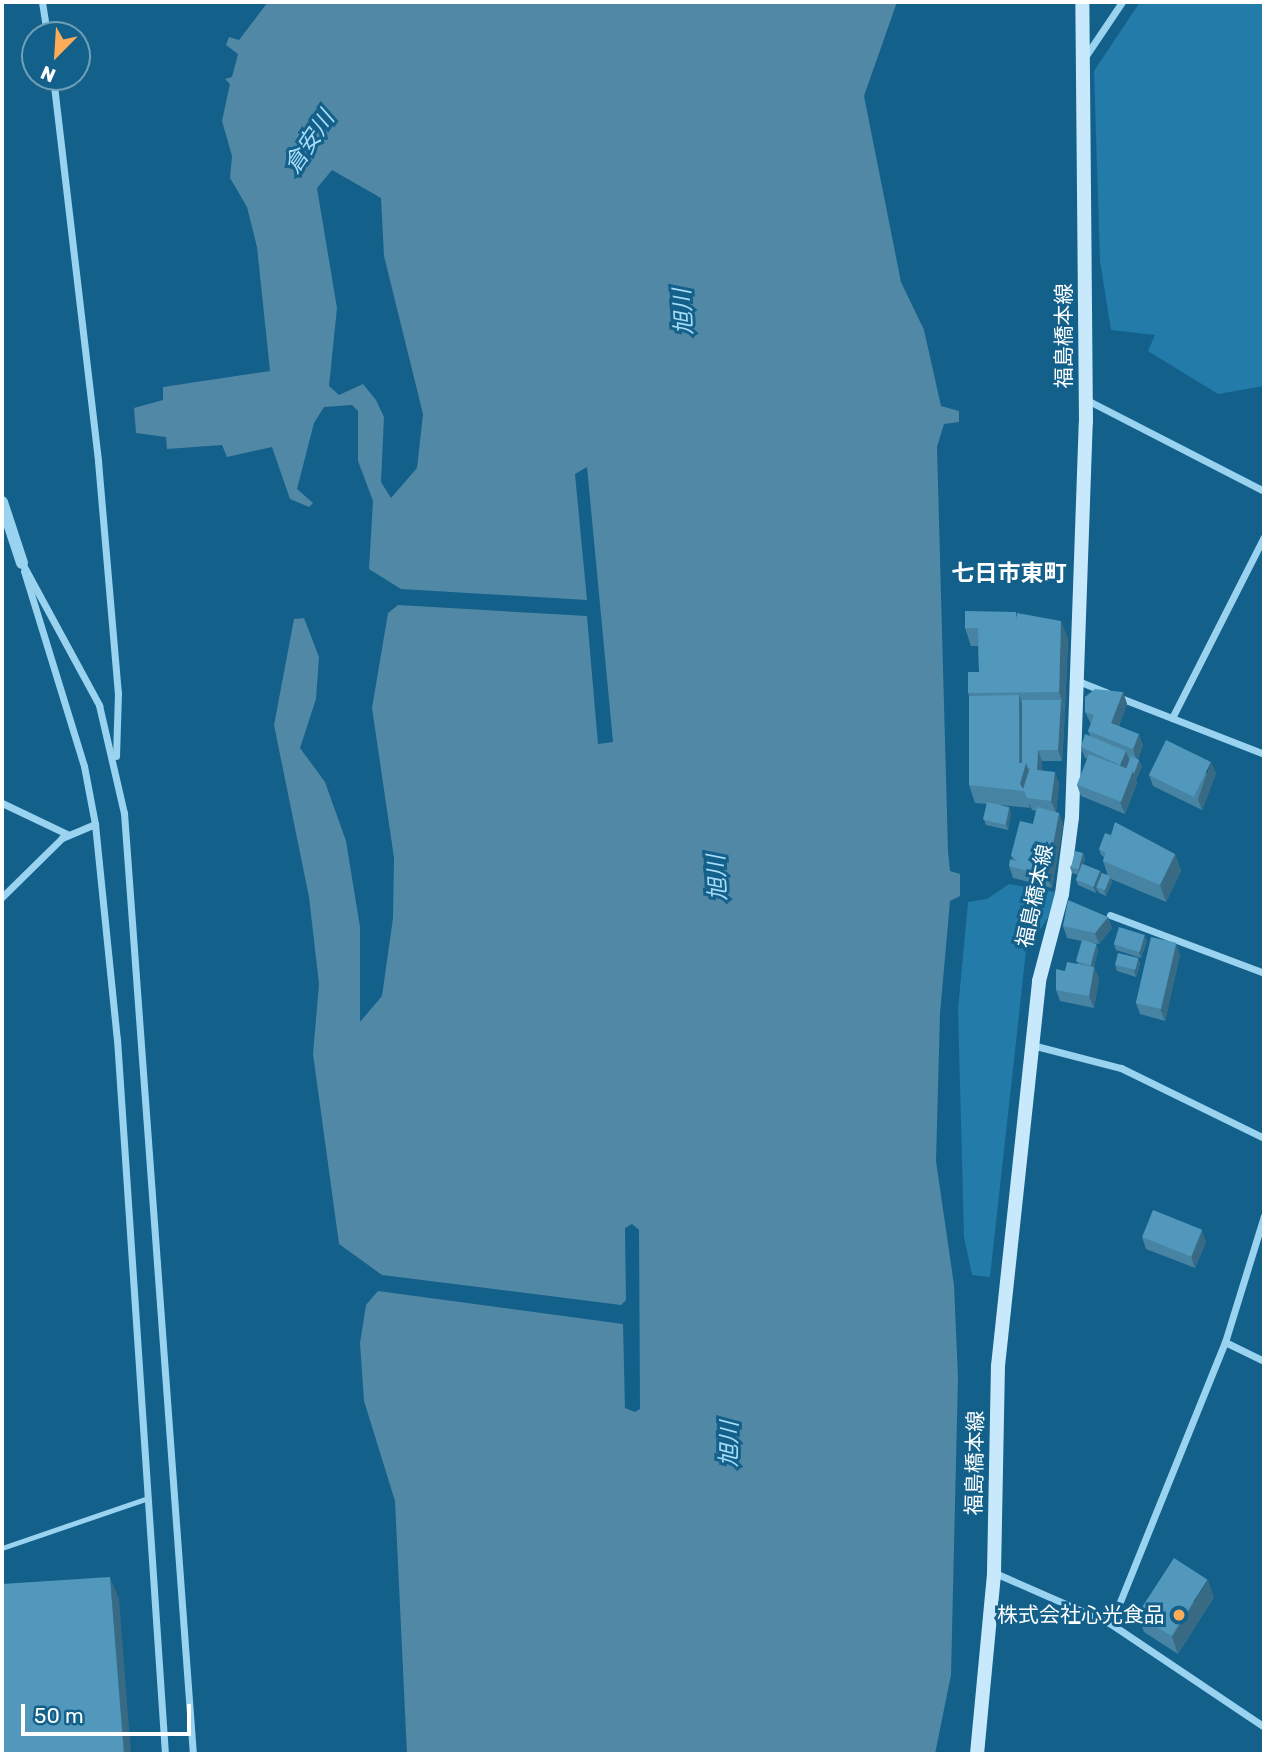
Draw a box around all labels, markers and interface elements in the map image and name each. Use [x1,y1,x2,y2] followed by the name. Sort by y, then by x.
[21,21,91,91] north arrow
[37,61,59,87] text: N
[278,106,340,178] water label: 倉安川
[1051,284,1077,388] street label: 福島橋本線
[668,288,698,336] water label: 旭川
[952,559,1066,587] district label: 七日市東町
[1012,842,1058,950] street label: 福島橋本線
[702,854,732,902] water label: 旭川
[961,1410,989,1516] street label: 福島橋本線
[715,1421,743,1467] water label: 旭川
[997,1602,1165,1628] place label: 株式会社心光食品
[1171,1607,1187,1623] marker: 株式会社心光食品
[24,1690,194,1734] scale bar
[34,1703,84,1728] text: 50 m

